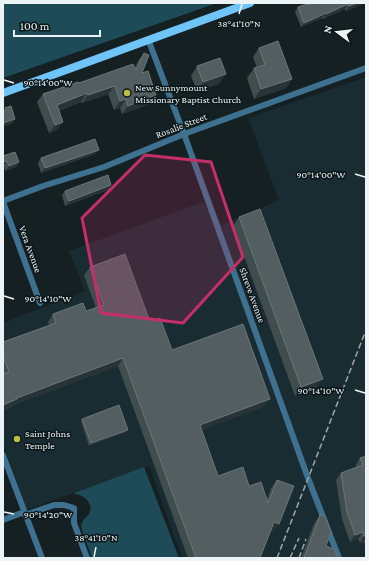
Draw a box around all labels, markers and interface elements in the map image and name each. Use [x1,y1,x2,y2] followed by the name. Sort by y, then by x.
[14,12,100,38] scale bar
[317,12,357,52] north arrow
[217,18,261,29] text: 38°41'10"N
[20,19,50,33] text: 100 m
[321,24,334,35] text: N
[24,77,73,88] text: 90°14'00"W
[135,82,242,105] place label: New Sunnymount Missionary Baptist Church
[122,88,132,98] marker: New Sunnymount Missionary Baptist Church
[154,110,209,140] street label: Rosalie Street
[297,169,346,180] text: 90°14'00"W
[17,224,44,275] street label: Vera Avenue
[237,266,268,325] street label: Shreve Avenue
[25,293,72,304] text: 90°14'10"W
[298,385,345,396] text: 90°14'10"W
[25,428,70,451] place label: Saint Johns Temple
[12,434,22,444] marker: Saint Johns Temple
[24,509,73,520] text: 90°14'20"W
[74,532,118,543] text: 38°41'10"N

